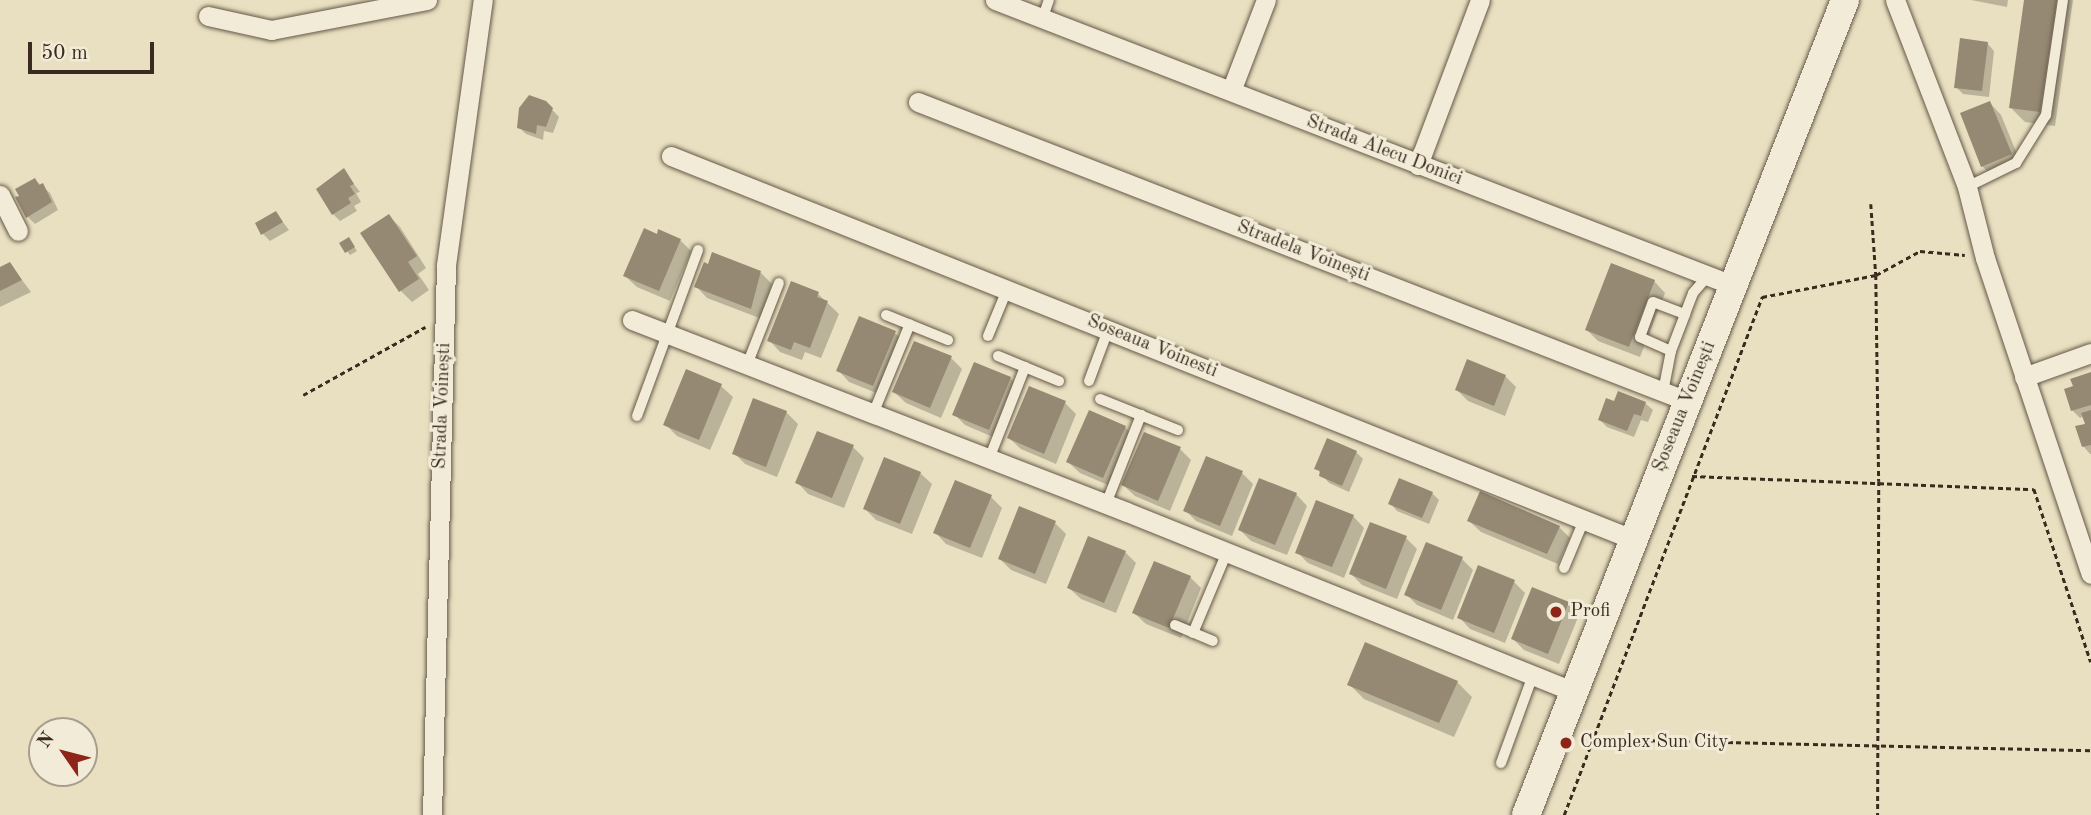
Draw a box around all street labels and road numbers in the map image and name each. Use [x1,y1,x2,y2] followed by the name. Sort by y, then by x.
[1303,111,1465,191] street label: Strada Alecu Donici
[1233,216,1373,288] street label: Stradela Voinești
[1083,310,1221,384] street label: Soseaua Voinesti
[1648,338,1722,476] street label: Șoseaua Voinești
[429,342,457,470] street label: Strada Voinești

